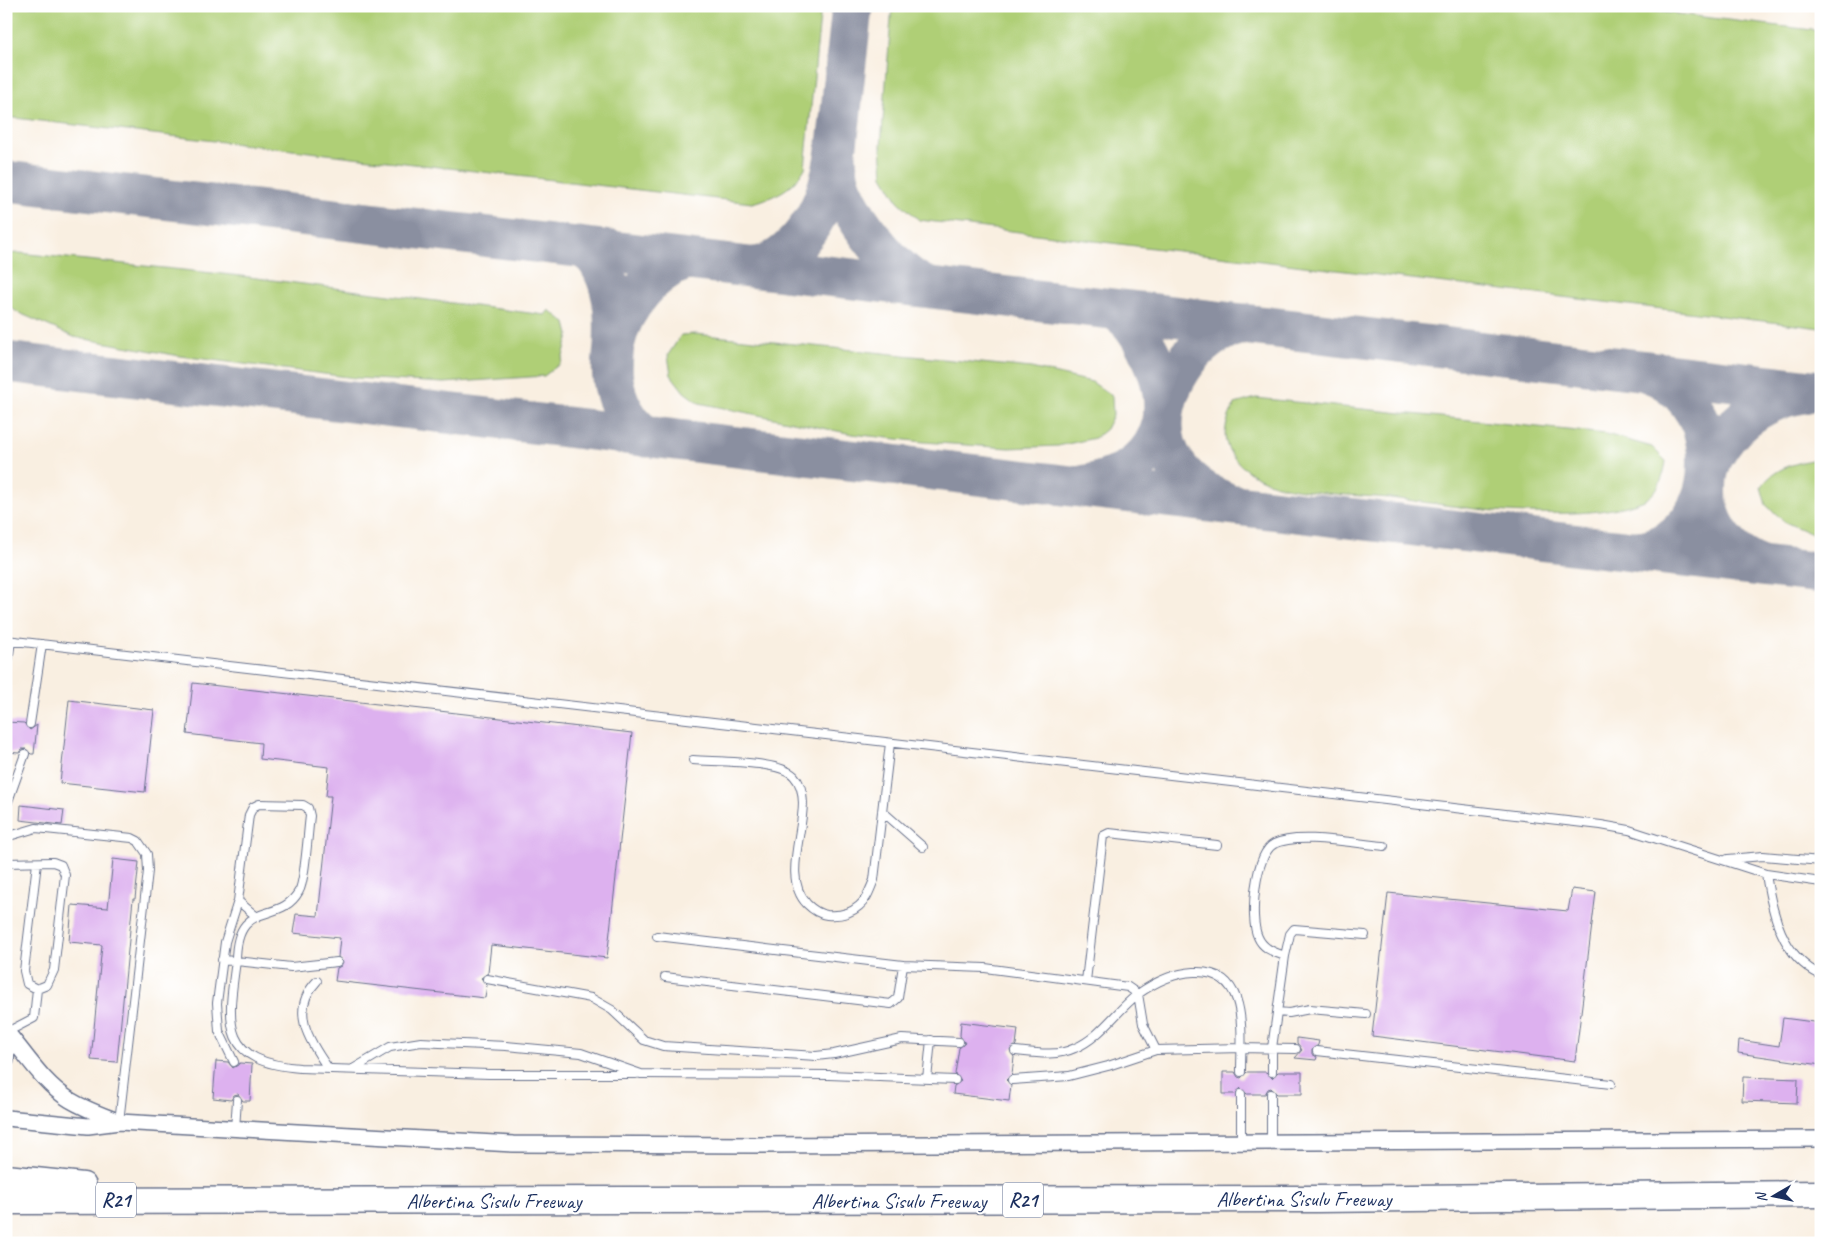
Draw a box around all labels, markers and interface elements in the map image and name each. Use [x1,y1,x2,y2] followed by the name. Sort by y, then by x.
[1750,1172,1800,1222] north arrow
[96,1182,136,1218] road number: R21
[1003,1182,1043,1218] road number: R21
[1217,1186,1393,1212] street label: Albertina Sisulu Freeway
[407,1188,583,1214] street label: Albertina Sisulu Freeway
[812,1188,988,1214] street label: Albertina Sisulu Freeway
[1752,1190,1771,1204] text: N

